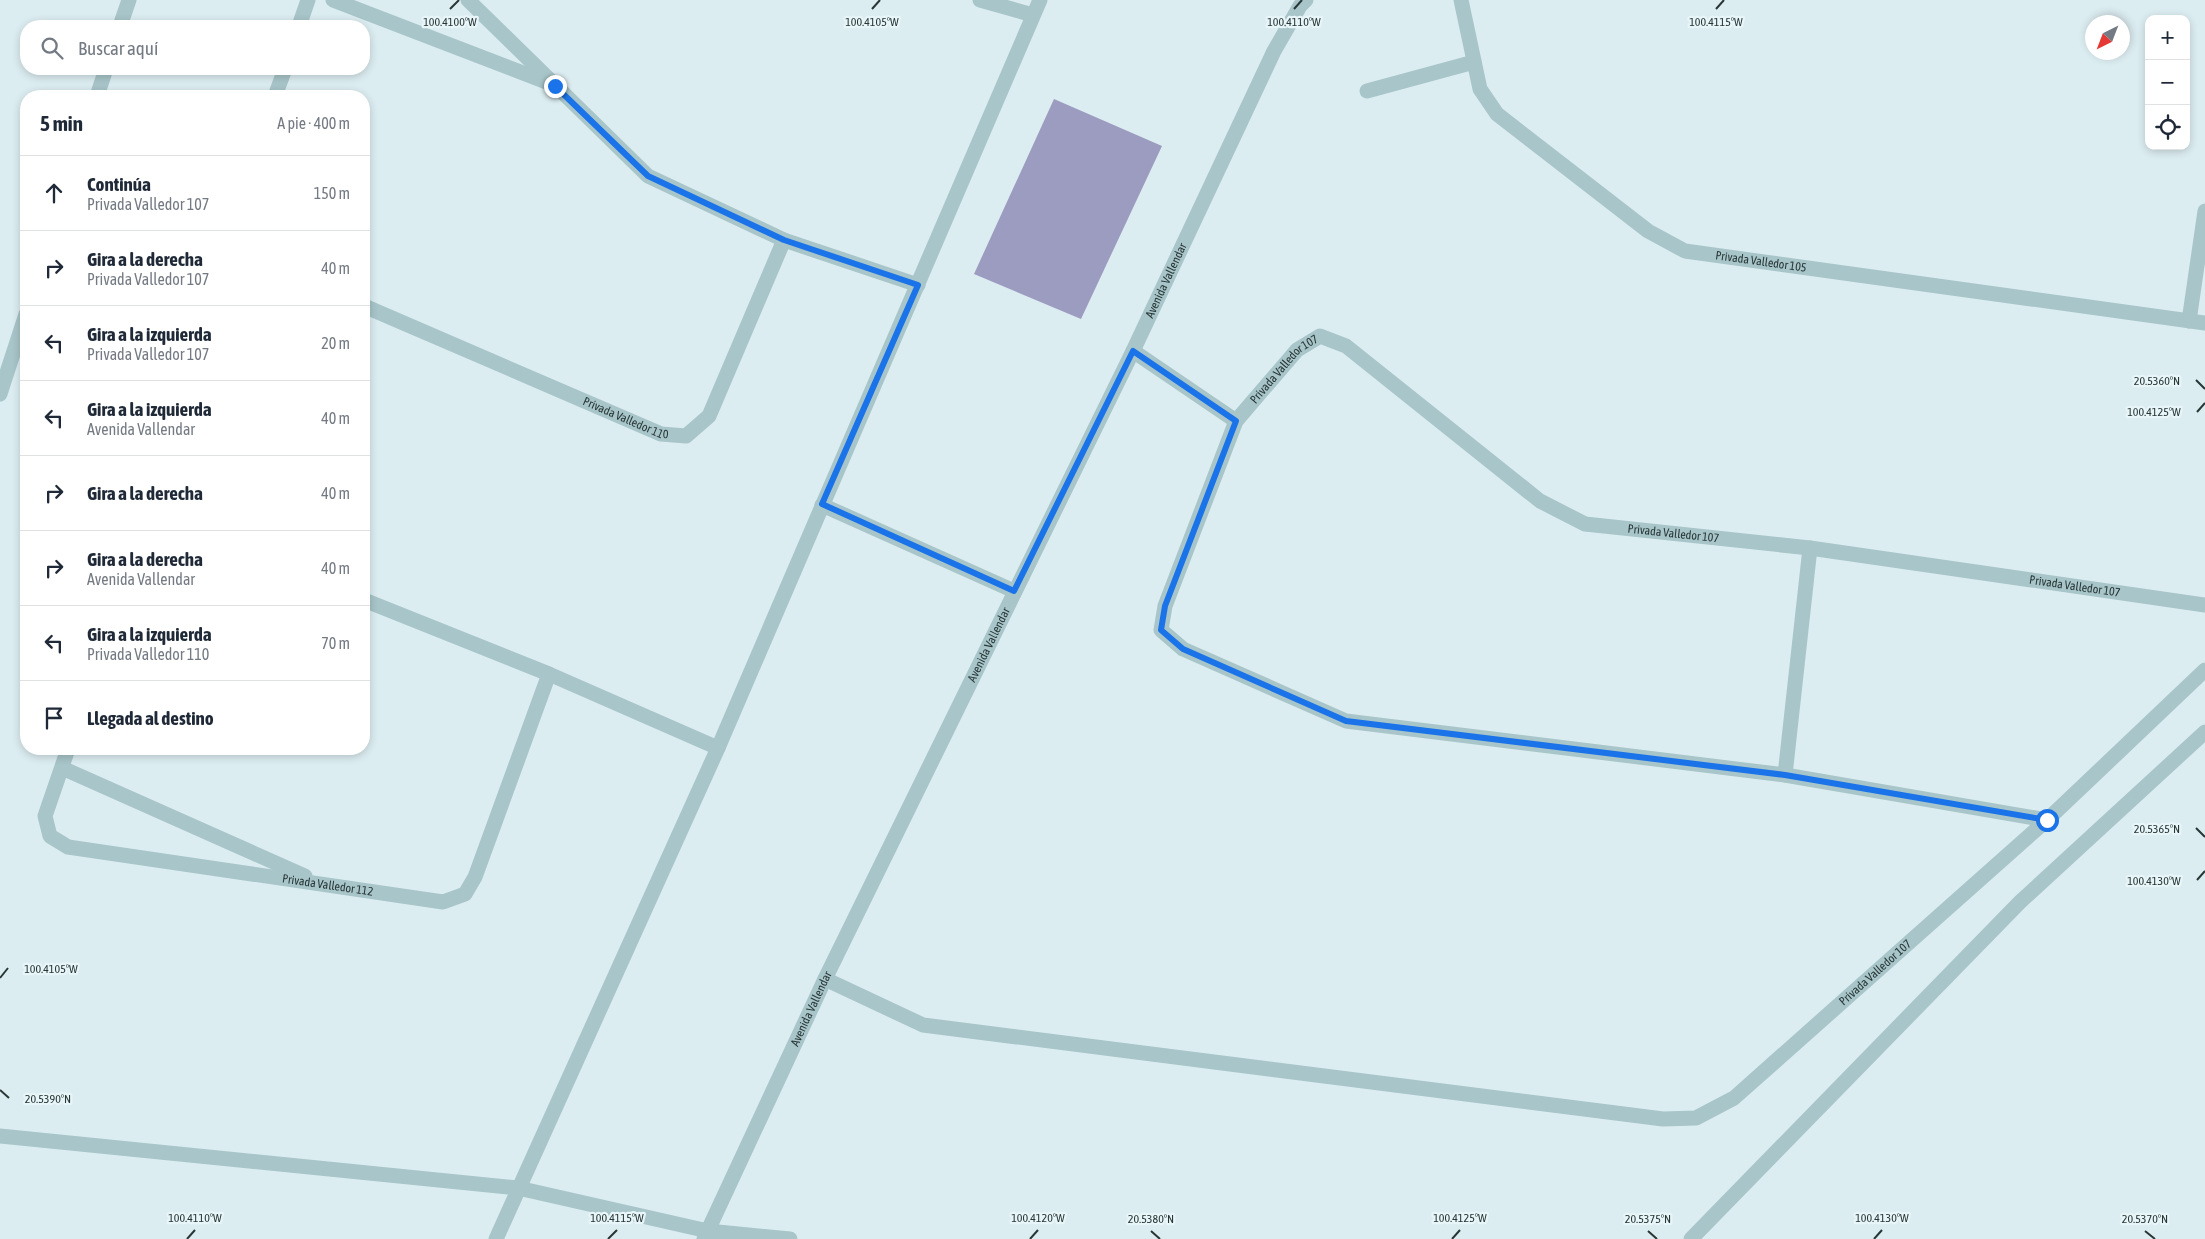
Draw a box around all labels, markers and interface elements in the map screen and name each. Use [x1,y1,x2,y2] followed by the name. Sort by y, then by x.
[423,15,477,29] text: 100.4100°W
[845,15,899,29] text: 100.4105°W
[1267,15,1321,29] text: 100.4110°W
[1689,15,1743,29] text: 100.4115°W
[2085,15,2130,60] north arrow
[2145,15,2190,150] map controls
[2145,15,2190,60] button: +
[20,20,370,75] search box
[38,34,66,62] icon: search
[78,37,158,59] text: Buscar aquí
[2145,60,2190,105] button: −
[544,75,567,98] route end
[2145,105,2190,150] button: locate
[40,111,83,135] text: 5 min
[277,114,350,132] text: A pie · 400 m
[87,173,151,195] text: Continúa
[40,179,68,207] icon: ahead
[314,184,350,202] text: 150 m
[87,195,209,213] text: Privada Valledor 107
[1142,240,1190,320] street label: Avenida Vallendar
[87,248,203,270] text: Gira a la derecha
[1715,248,1807,275] street label: Privada Valledor 105
[40,254,68,282] icon: right
[321,259,350,277] text: 40 m
[87,270,209,288] text: Privada Valledor 107
[87,323,212,345] text: Gira a la izquierda
[40,329,68,357] icon: left
[1247,332,1321,406] street label: Privada Valledor 107
[321,334,350,352] text: 20 m
[87,345,209,363] text: Privada Valledor 107
[2134,374,2180,388] text: 20.5360°N
[581,394,669,442] street label: Privada Valledor 110
[87,398,212,420] text: Gira a la izquierda
[40,404,68,432] icon: left
[2127,405,2181,419] text: 100.4125°W
[321,409,350,427] text: 40 m
[87,420,195,438] text: Avenida Vallendar
[40,479,68,507] icon: right
[87,482,203,504] text: Gira a la derecha
[321,484,350,502] text: 40 m
[1627,522,1720,545] street label: Privada Valledor 107
[87,548,203,570] text: Gira a la derecha
[40,554,68,582] icon: right
[321,559,350,577] text: 40 m
[87,570,195,588] text: Avenida Vallendar
[2028,573,2122,600] street label: Privada Valledor 107
[965,605,1013,684] street label: Avenida Vallendar
[87,623,212,645] text: Gira a la izquierda
[40,629,68,657] icon: left
[321,634,350,652] text: 70 m
[87,645,209,663] text: Privada Valledor 110
[40,704,68,732] icon: arrive
[87,707,214,729] text: Llegada al destino
[2036,809,2059,832] route start
[2134,822,2180,836] text: 20.5365°N
[281,871,374,899] street label: Privada Valledor 112
[2127,874,2181,888] text: 100.4130°W
[1836,937,1914,1008] street label: Privada Valledor 107
[24,962,78,976] text: 100.4105°W
[788,968,835,1048] street label: Avenida Vallendar
[25,1092,71,1106] text: 20.5390°N
[168,1211,222,1225] text: 100.4110°W
[590,1211,644,1225] text: 100.4115°W
[1011,1211,1065,1225] text: 100.4120°W
[1433,1211,1487,1225] text: 100.4125°W
[1855,1211,1909,1225] text: 100.4130°W
[1128,1212,1174,1226] text: 20.5380°N
[1625,1212,1671,1226] text: 20.5375°N
[2122,1212,2168,1226] text: 20.5370°N

